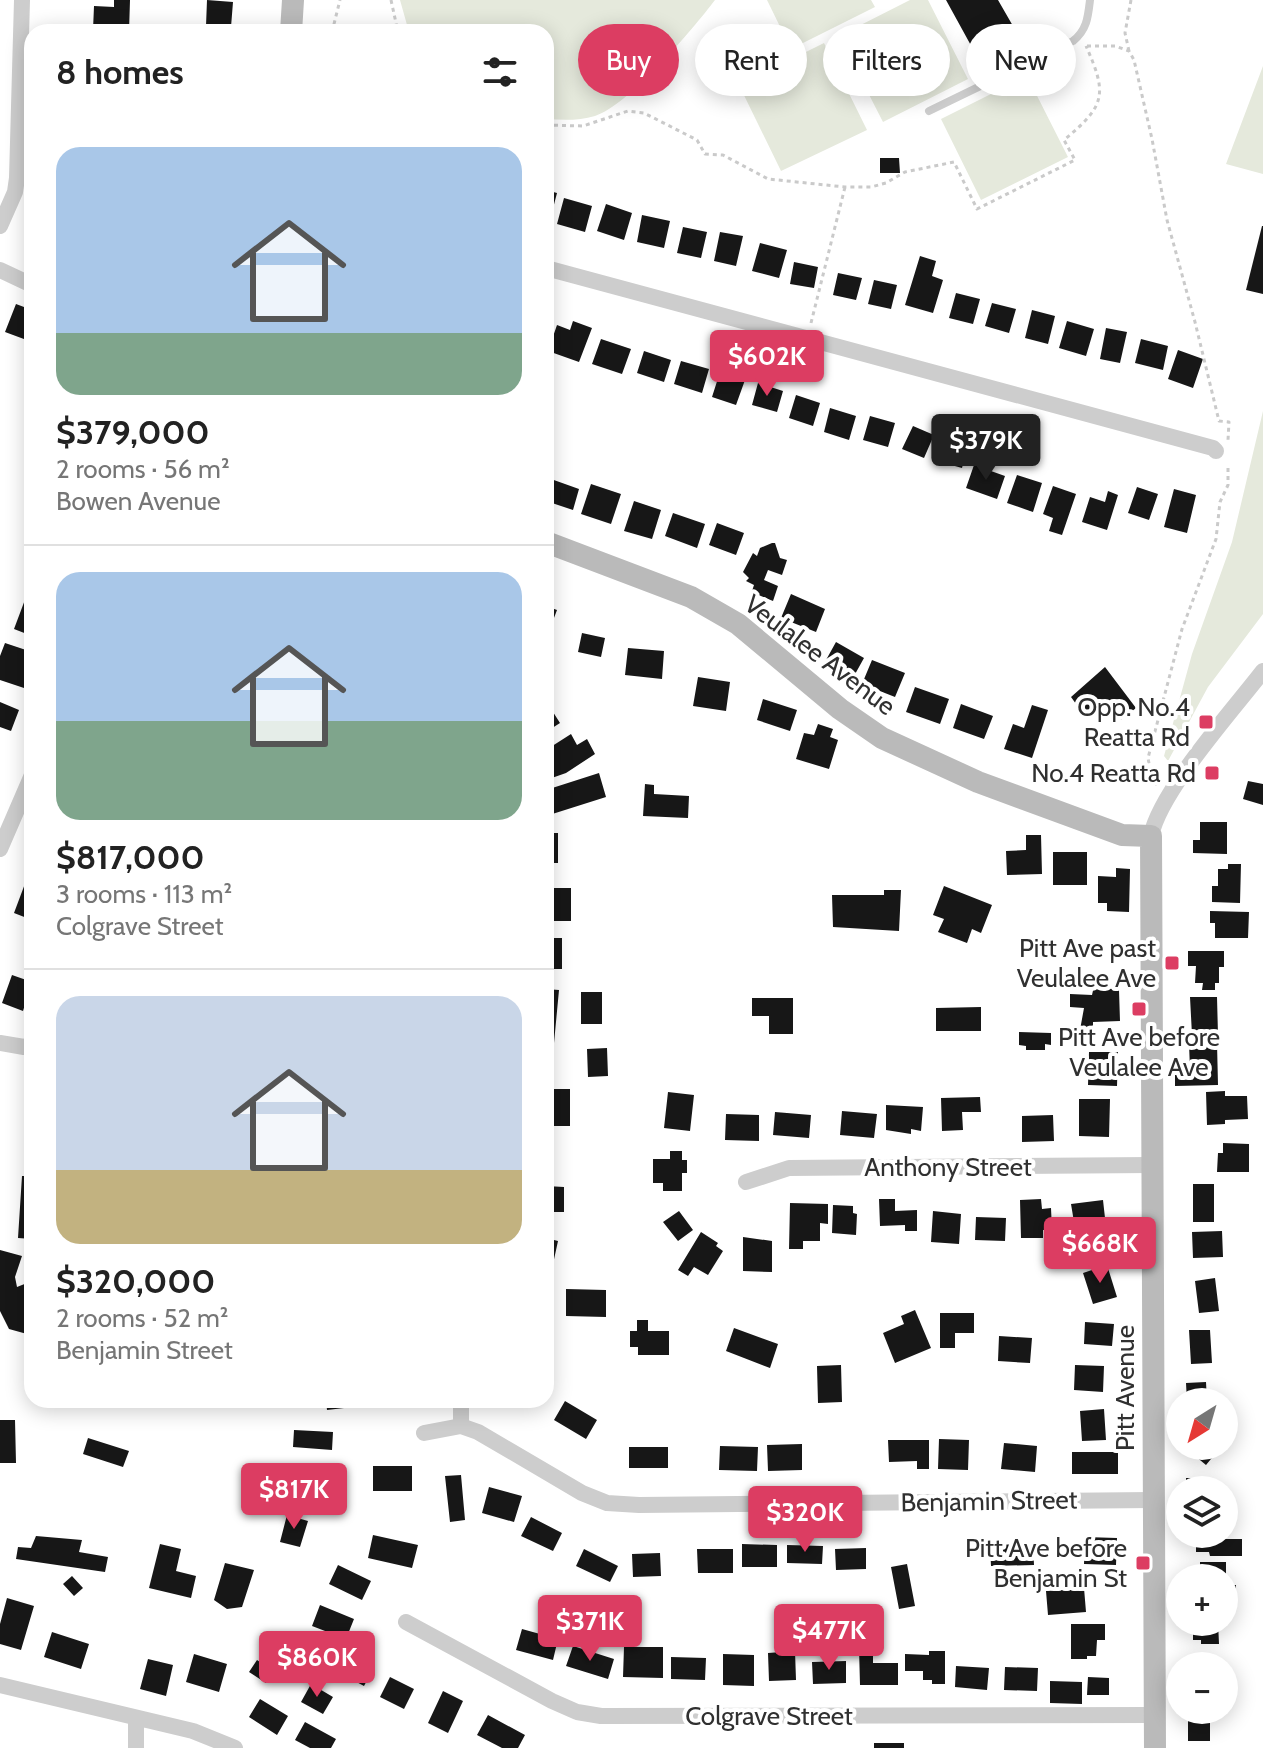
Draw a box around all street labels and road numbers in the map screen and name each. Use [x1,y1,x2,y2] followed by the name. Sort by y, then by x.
[738,588,902,722] street label: Veulalee Avenue
[864,1151,1032,1183] street label: Anthony Street
[1109,1325,1141,1451] street label: Pitt Avenue
[900,1483,1078,1519] street label: Benjamin Street
[685,1700,853,1732] street label: Colgrave Street

